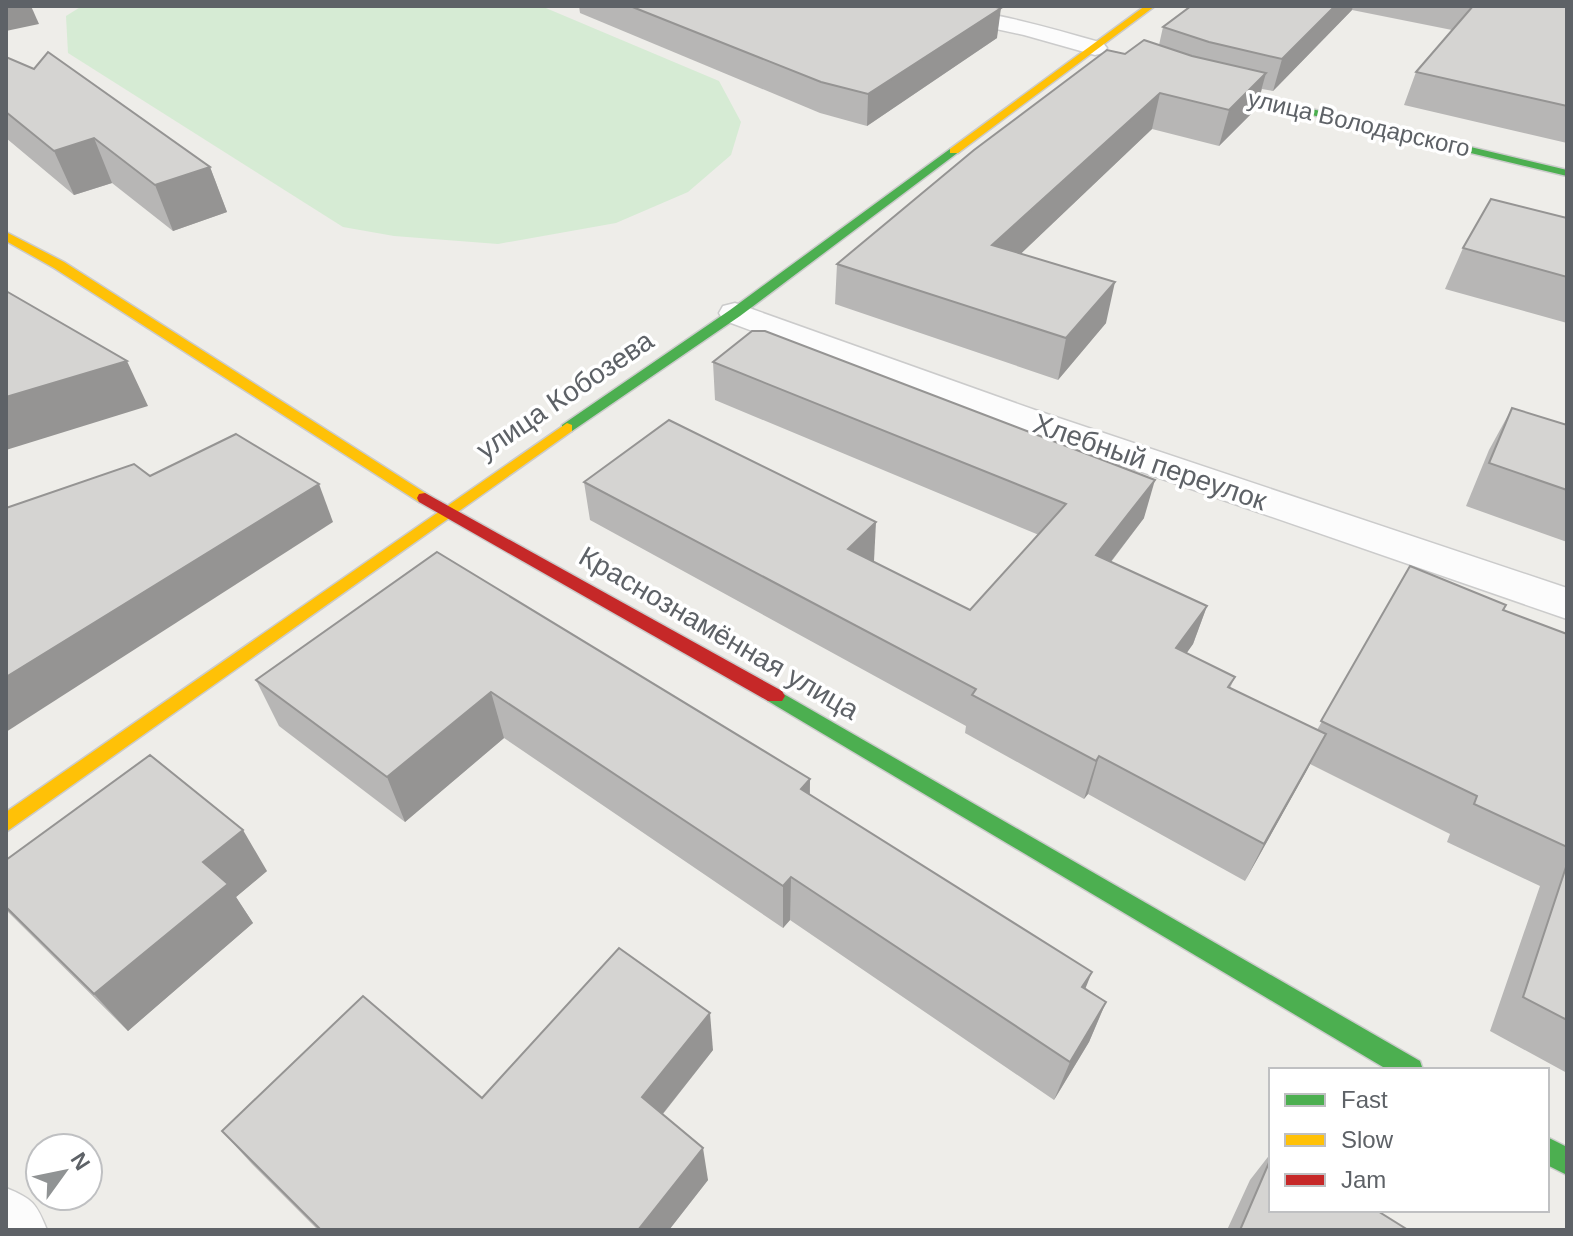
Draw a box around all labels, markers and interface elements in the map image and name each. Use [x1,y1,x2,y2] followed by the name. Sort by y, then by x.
[1245,84,1473,162] street label: улица Володарского
[471,324,659,465] street label: улица Кобозева
[1029,408,1271,517] street label: Хлебный переулок
[574,540,865,726] street label: Краснознамённая улица
[1269,1068,1549,1212] legend
[1341,1086,1388,1113] text: Fast
[1341,1126,1394,1153] text: Slow
[24,1132,104,1212] north arrow
[66,1148,95,1175] text: N
[1341,1166,1386,1193] text: Jam

